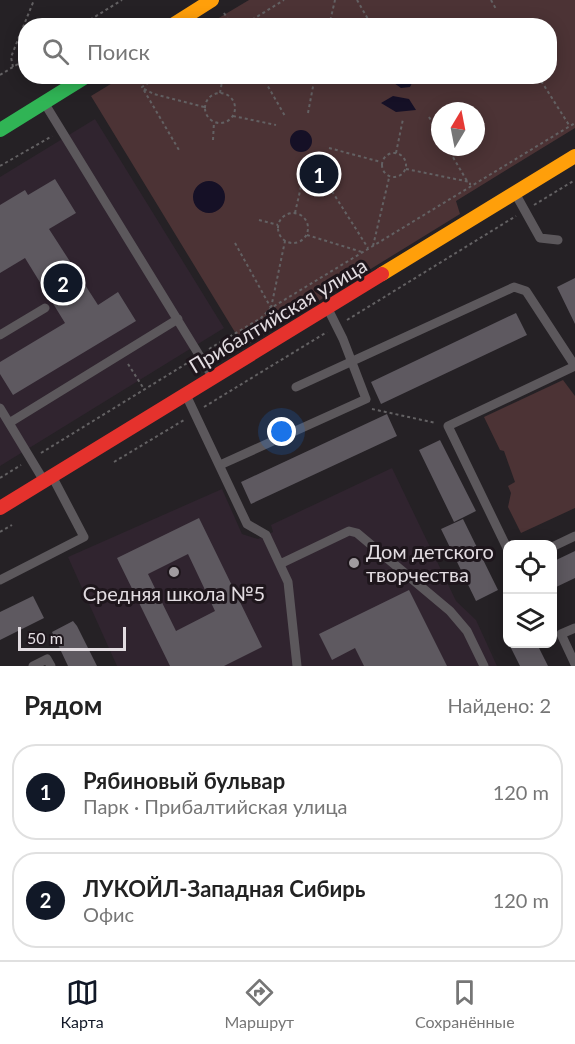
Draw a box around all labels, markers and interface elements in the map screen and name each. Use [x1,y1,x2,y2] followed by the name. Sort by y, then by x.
[18,18,557,84] search box
[39,35,72,68] icon: search
[87,38,150,65] text: Поиск
[431,102,485,156] north arrow
[300,152,338,196] pin: 1
[184,253,371,378] street label: Прибалтийская улица
[44,260,82,306] pin: 2
[267,417,296,446] your location
[366,539,494,586] place label: Дом детского творчества
[503,540,557,648] map controls
[503,540,557,594] button: locate
[347,556,361,570] marker: Дом детского творчества
[167,565,181,579] marker: Средняя школа №5
[83,581,265,605] place label: Средняя школа №5
[503,594,557,648] button: layers
[18,624,126,652] scale bar
[27,628,63,647] text: 50 m
[24,689,102,721] text: Рядом
[448,693,551,717] text: Найдено: 2
[83,767,285,794] text: Рябиновый бульвар
[40,780,51,804] text: 1
[493,780,549,804] text: 120 m
[83,794,348,818] text: Парк · Прибалтийская улица
[83,875,365,902] text: ЛУКОЙЛ-Западная Сибирь
[40,888,51,912] text: 2
[493,888,549,912] text: 120 m
[83,902,134,926] text: Офис
[60,976,104,1031] tab: Карта
[224,976,294,1031] tab: Маршрут
[415,976,515,1031] tab: Сохранённые

